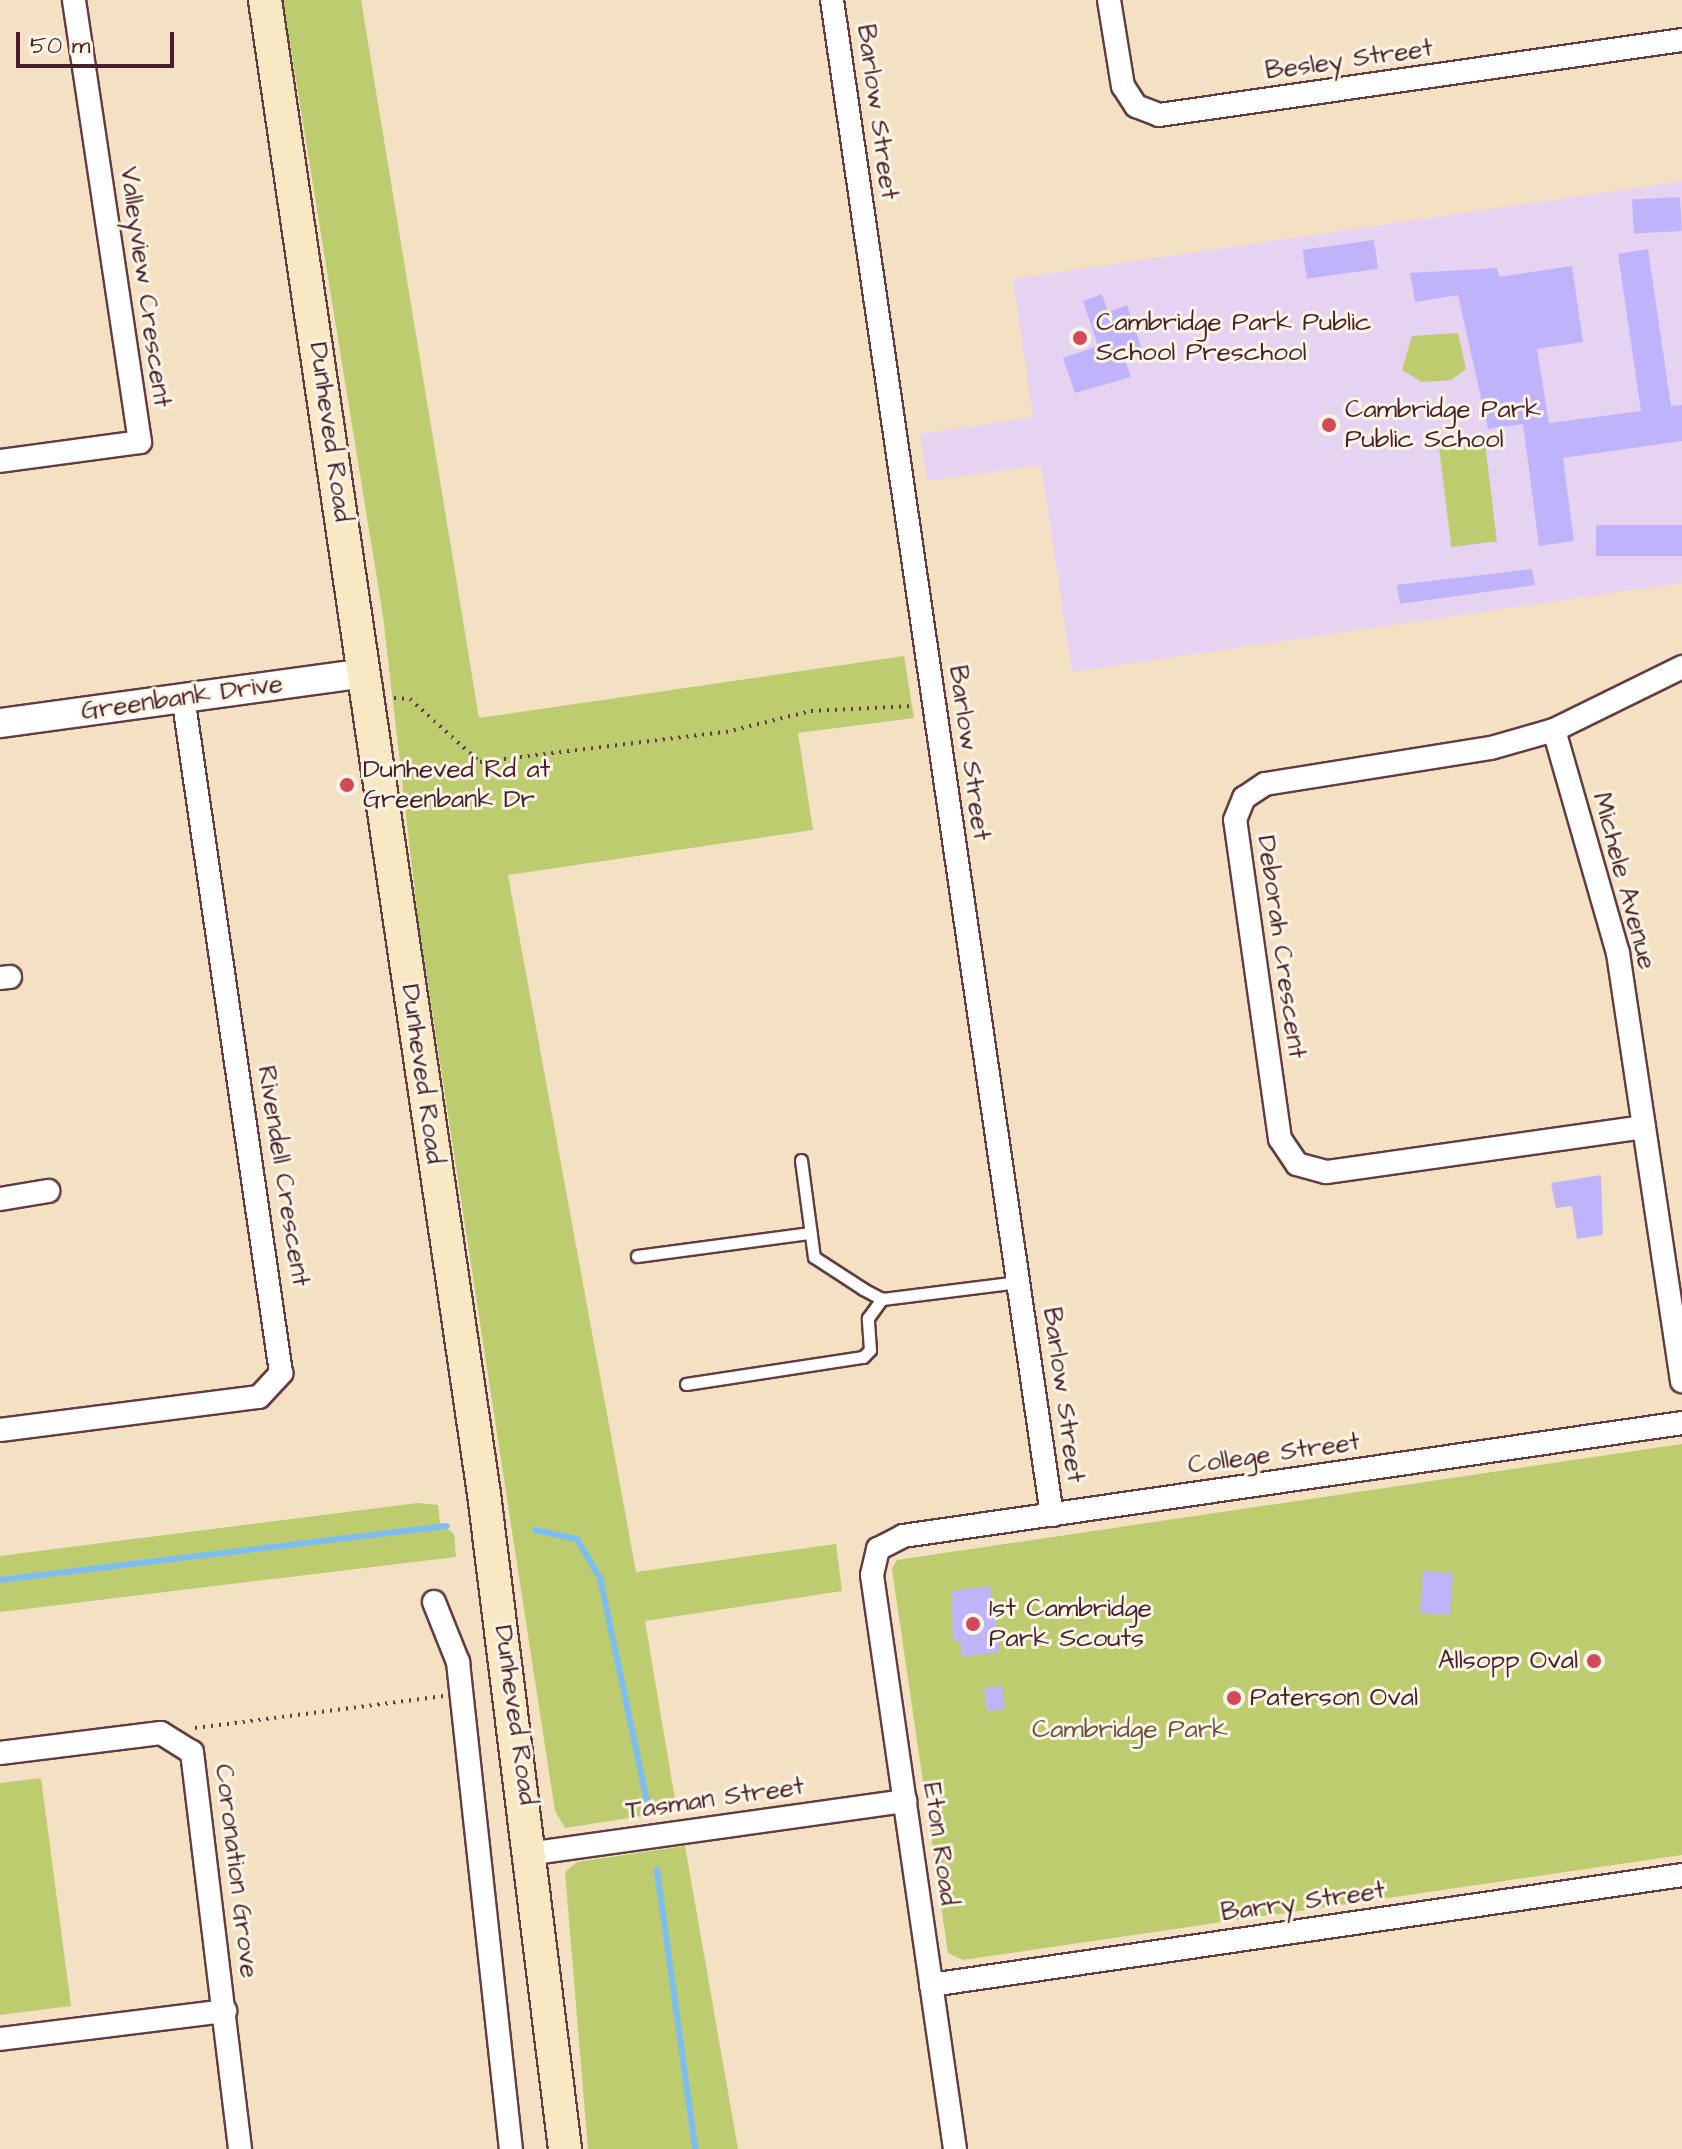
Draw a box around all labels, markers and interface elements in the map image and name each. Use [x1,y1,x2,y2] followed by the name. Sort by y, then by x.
[20,16,178,66] scale bar
[849,22,905,202] street label: Barlow Street
[30,29,90,63] text: 50 m
[1263,33,1435,87] street label: Besley Street
[113,165,177,409] street label: Valleyview Crescent
[1096,307,1371,368] place label: Cambridge Park Public School Preschool
[1071,329,1089,347] marker: Cambridge Park Public School Preschool
[302,340,358,524] street label: Dunheved Road
[1345,394,1541,456] place label: Cambridge Park Public School
[1320,416,1338,434] marker: Cambridge Park Public School
[941,663,997,843] street label: Barlow Street
[79,668,285,728] street label: Greenbank Drive
[363,754,550,816] place label: Dunheved Rd at Greenbank Dr
[338,776,356,794] marker: Dunheved Rd at Greenbank Dr
[1585,789,1663,973] street label: Michele Avenue
[1250,833,1312,1061] street label: Deborah Crescent
[394,982,450,1166] street label: Dunheved Road
[250,1063,316,1289] street label: Rivendell Crescent
[1035,1305,1091,1485] street label: Barlow Street
[1186,1426,1362,1482] street label: College Street
[989,1593,1152,1654] place label: 1st Cambridge Park Scouts
[964,1615,982,1633] marker: 1st Cambridge Park Scouts
[487,1623,543,1807] street label: Dunheved Road
[1438,1645,1578,1677] place label: Allsopp Oval
[1585,1652,1603,1670] marker: Allsopp Oval
[1250,1682,1418,1714] place label: Paterson Oval
[1225,1689,1243,1707] marker: Paterson Oval
[1032,1714,1228,1746] park label: Cambridge Park
[207,1762,265,1980] street label: Coronation Grove
[624,1771,806,1827] street label: Tasman Street
[916,1781,964,1907] street label: Eton Road
[1219,1875,1387,1929] street label: Barry Street

